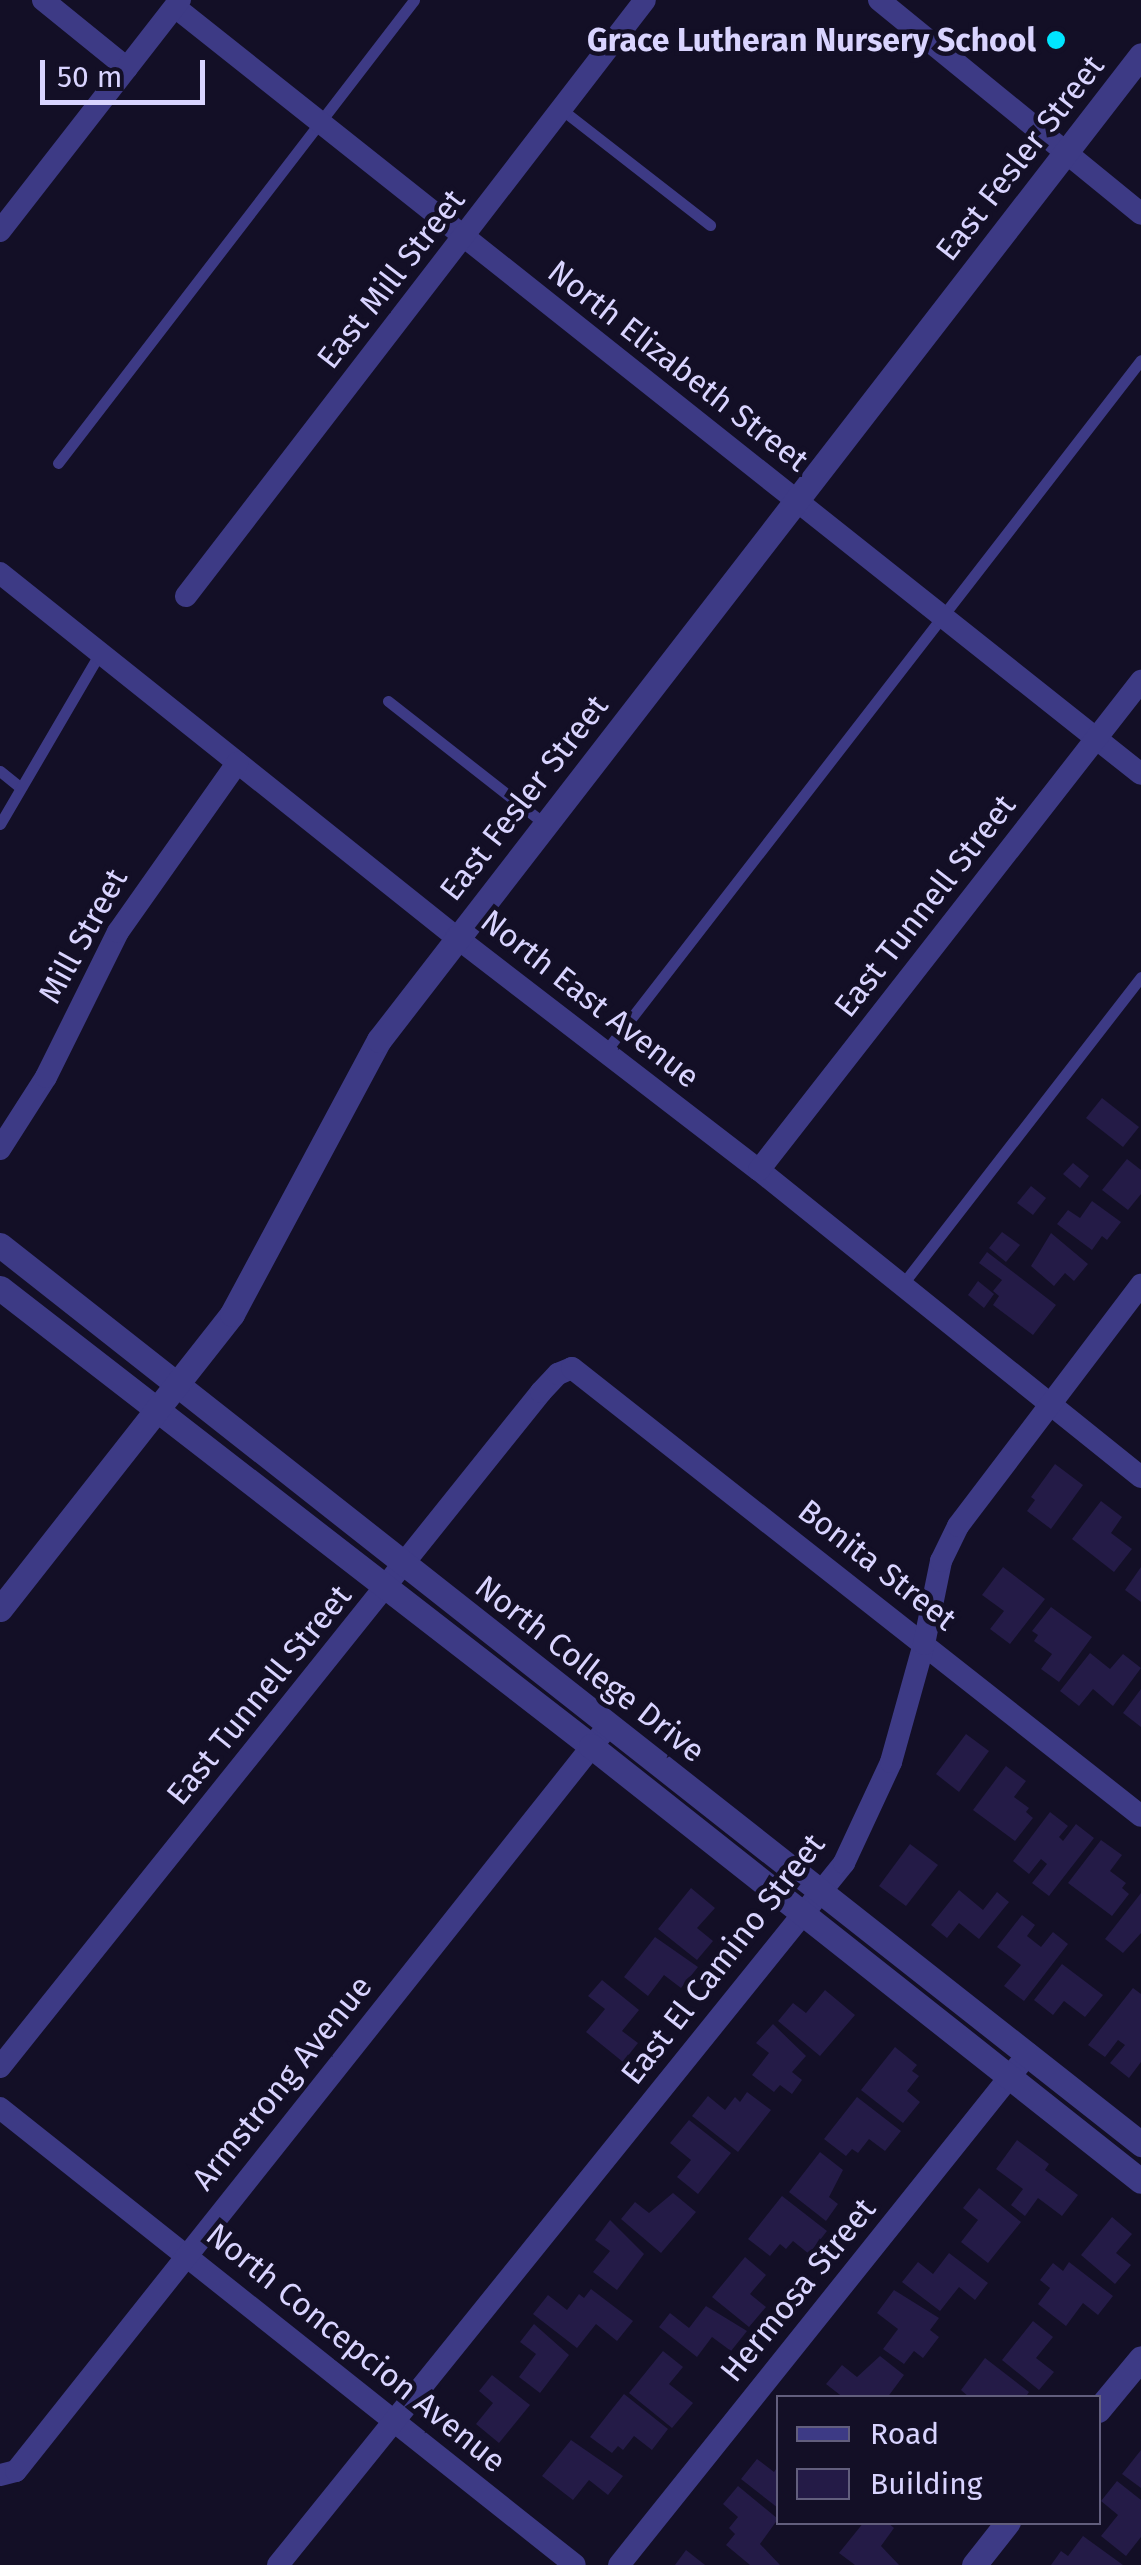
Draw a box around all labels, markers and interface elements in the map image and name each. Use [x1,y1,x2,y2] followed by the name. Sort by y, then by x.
[587,21,1036,59] place label: Grace Lutheran Nursery School
[1045,29,1067,51] marker: Grace Lutheran Nursery School
[45,40,210,102] scale bar
[928,48,1112,268] street label: East Fesler Street
[57,59,122,95] text: 50 m
[309,182,473,376] street label: East Mill Street
[540,252,816,480] street label: North Elizabeth Street
[432,688,616,908] street label: East Fesler Street
[826,787,1024,1025] street label: East Tunnell Street
[30,862,136,1010] street label: Mill Street
[473,902,707,1096] street label: North East Avenue
[790,1491,964,1639] street label: Bonita Street
[468,1567,712,1771] street label: North College Drive
[159,1577,359,1813] street label: East Tunnell Street
[613,1826,833,2092] street label: East El Camino Street
[184,1968,380,2198] street label: Armstrong Avenue
[712,2190,884,2390] street label: Hermosa Street
[199,2215,513,2481] street label: North Concepcion Avenue
[776,2395,1101,2525] legend
[870,2416,939,2452] text: Road
[870,2466,982,2502] text: Building

